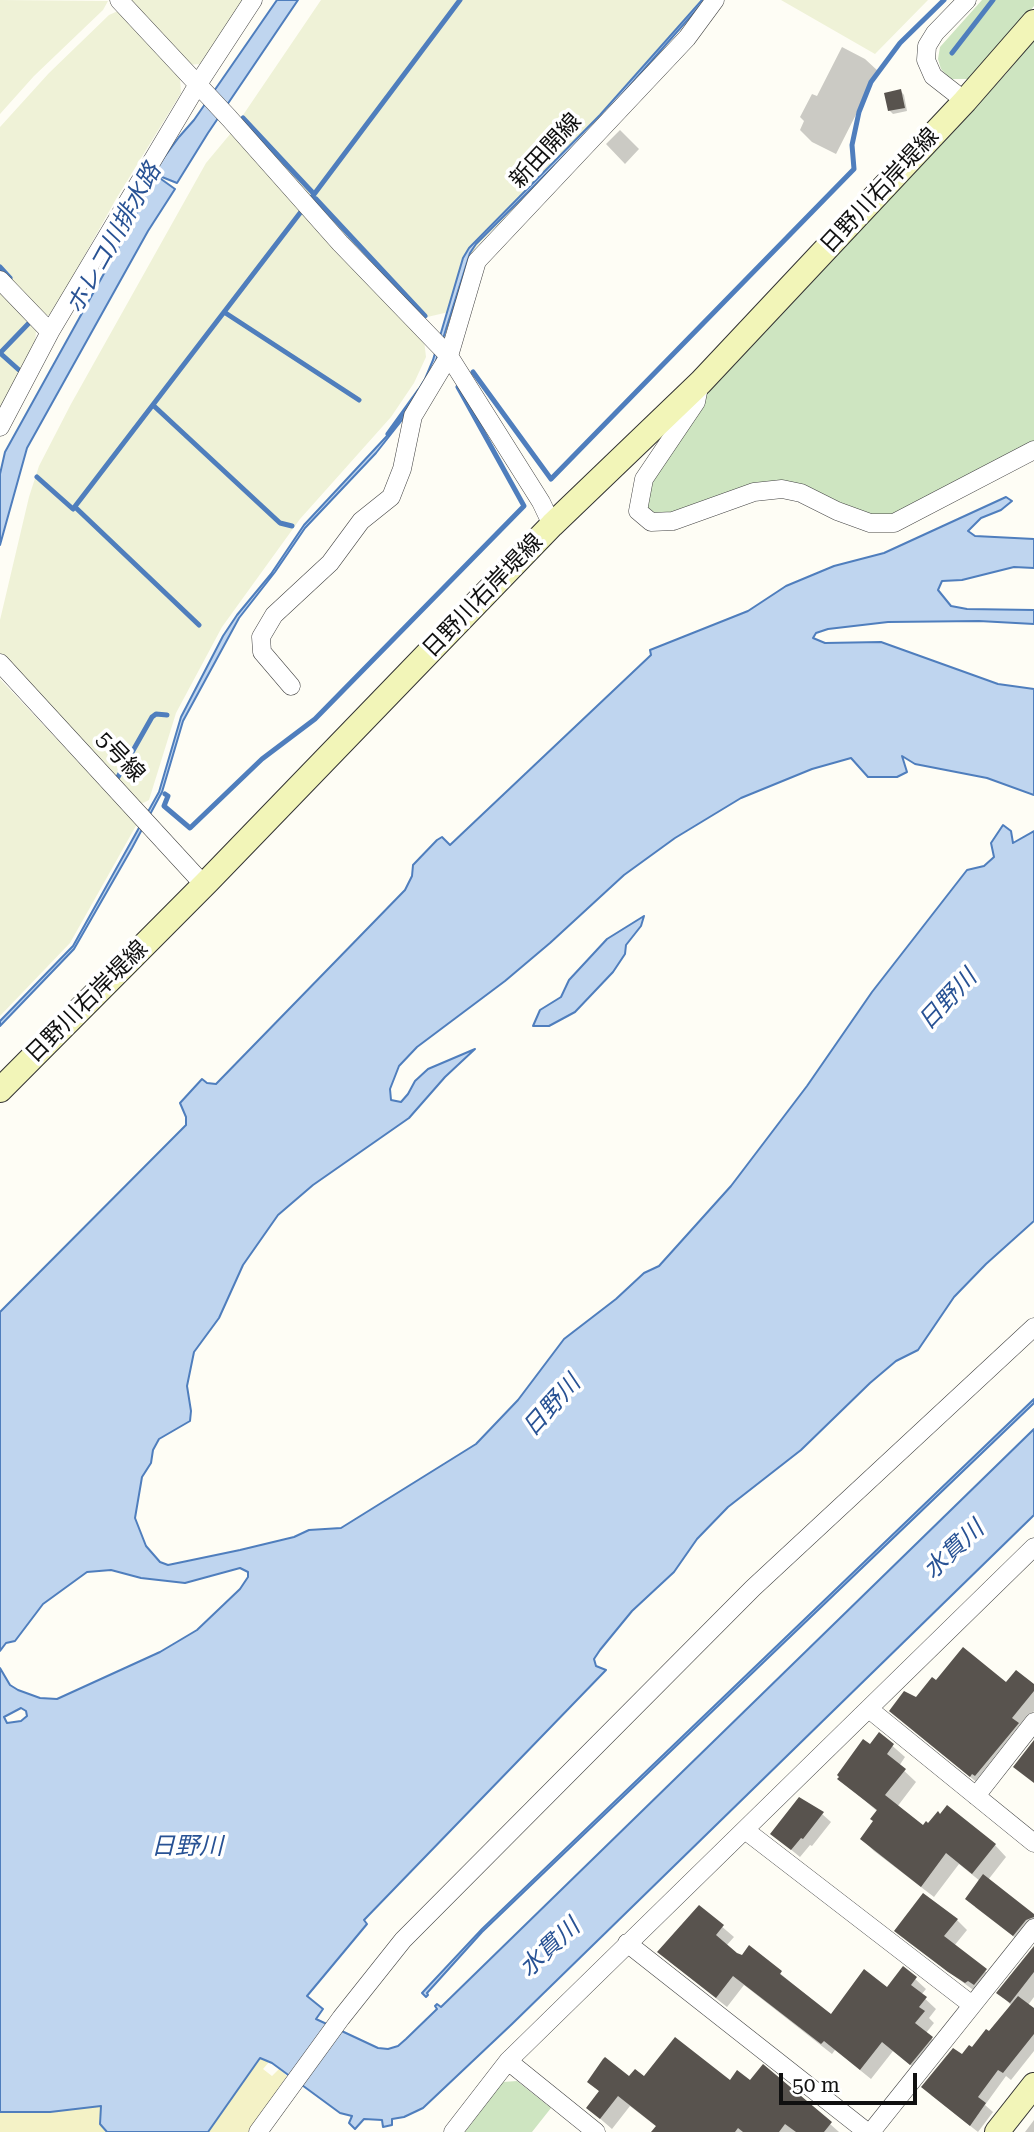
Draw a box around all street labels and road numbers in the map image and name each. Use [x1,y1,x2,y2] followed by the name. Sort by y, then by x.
[505,108,587,194] street label: 新田開線
[815,123,945,259] street label: 日野川右岸堤線
[417,529,549,663] street label: 日野川右岸堤線
[90,726,150,788] street label: 5号線
[20,935,154,1069] street label: 日野川右岸堤線

